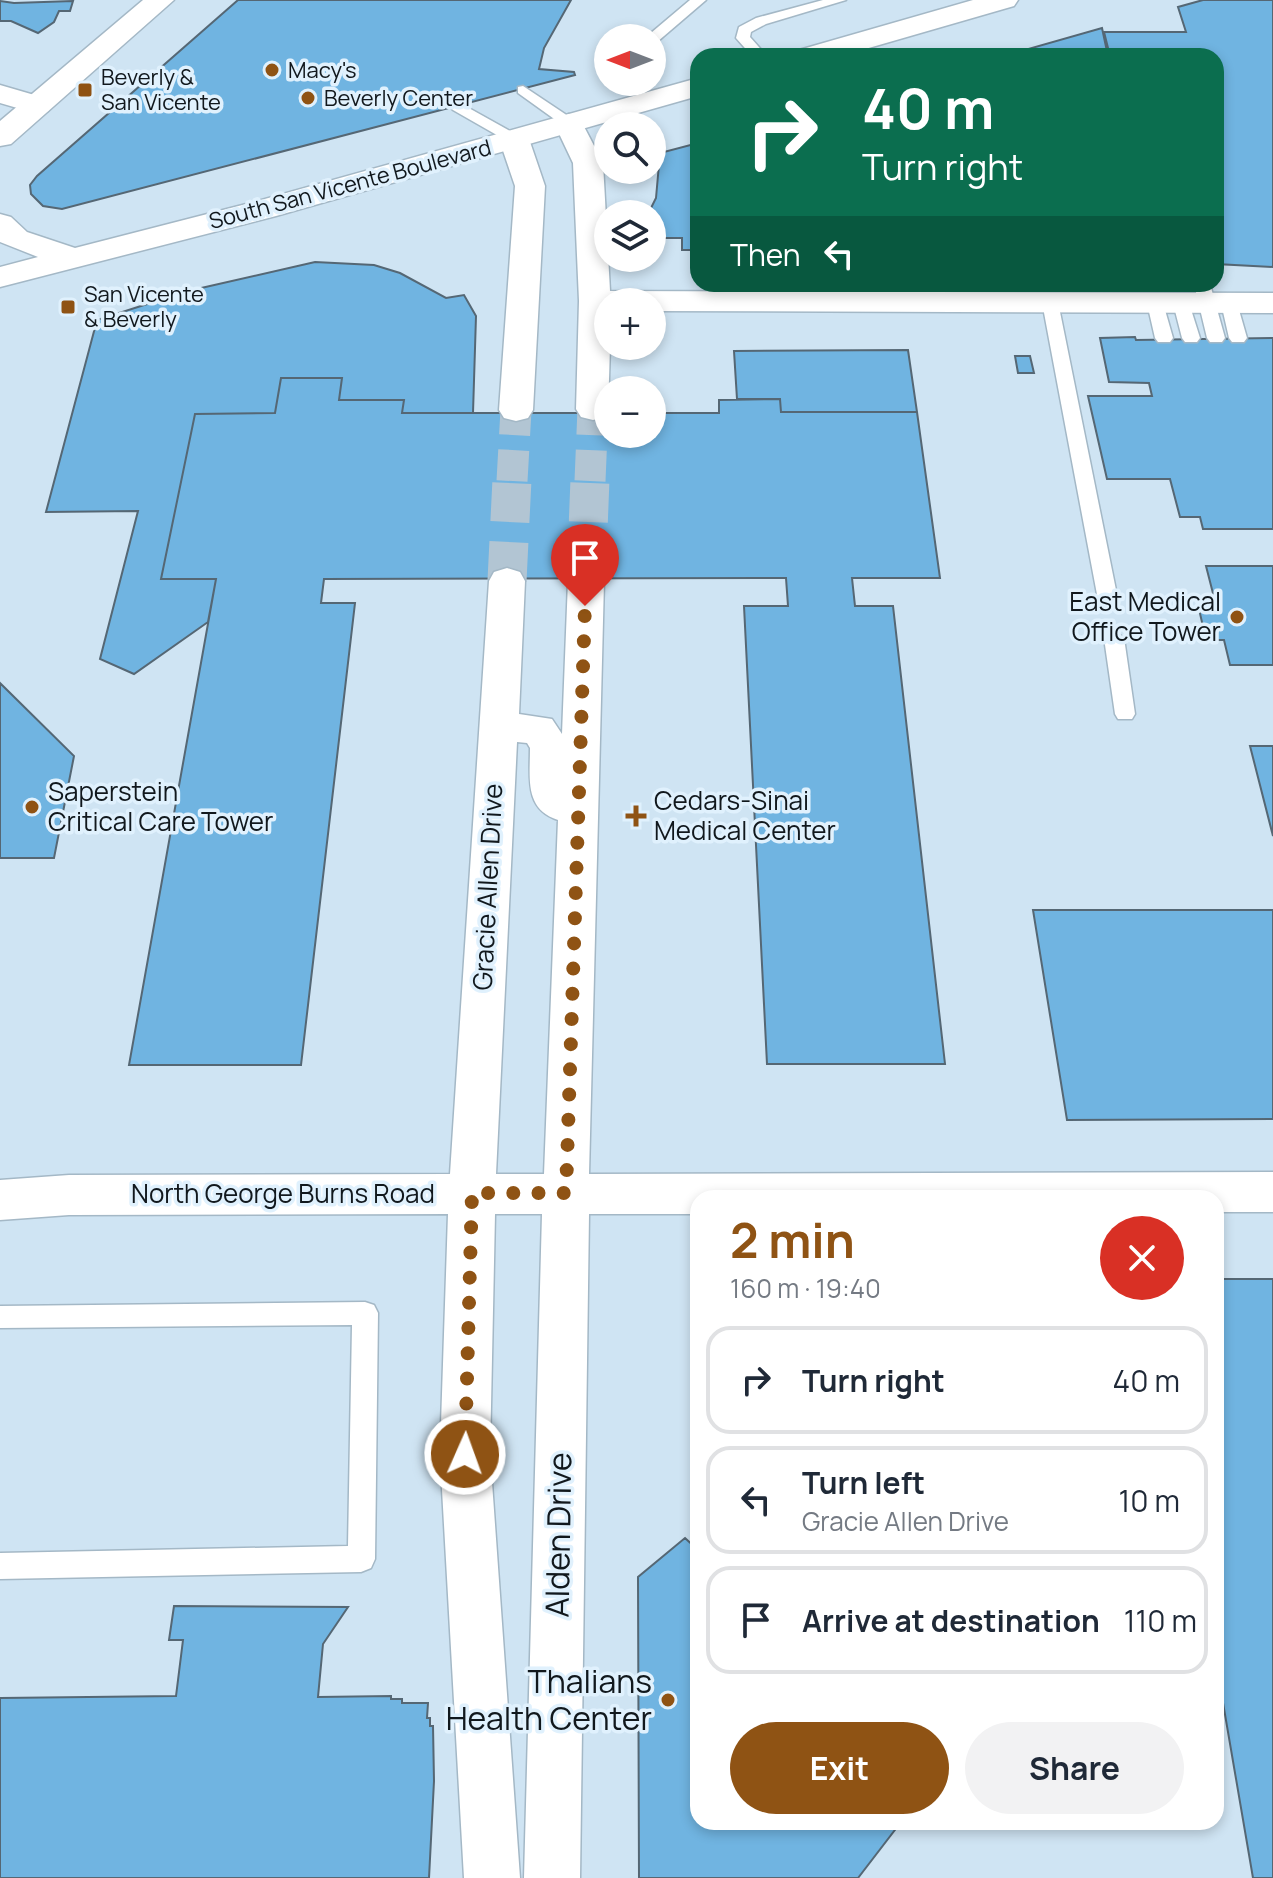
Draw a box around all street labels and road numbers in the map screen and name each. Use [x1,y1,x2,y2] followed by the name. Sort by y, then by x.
[206,132,494,236] street label: South San Vicente Boulevard
[464,783,510,991] street label: Gracie Allen Drive
[131,1175,435,1211] street label: North George Burns Road
[535,1452,581,1618] street label: Alden Drive

